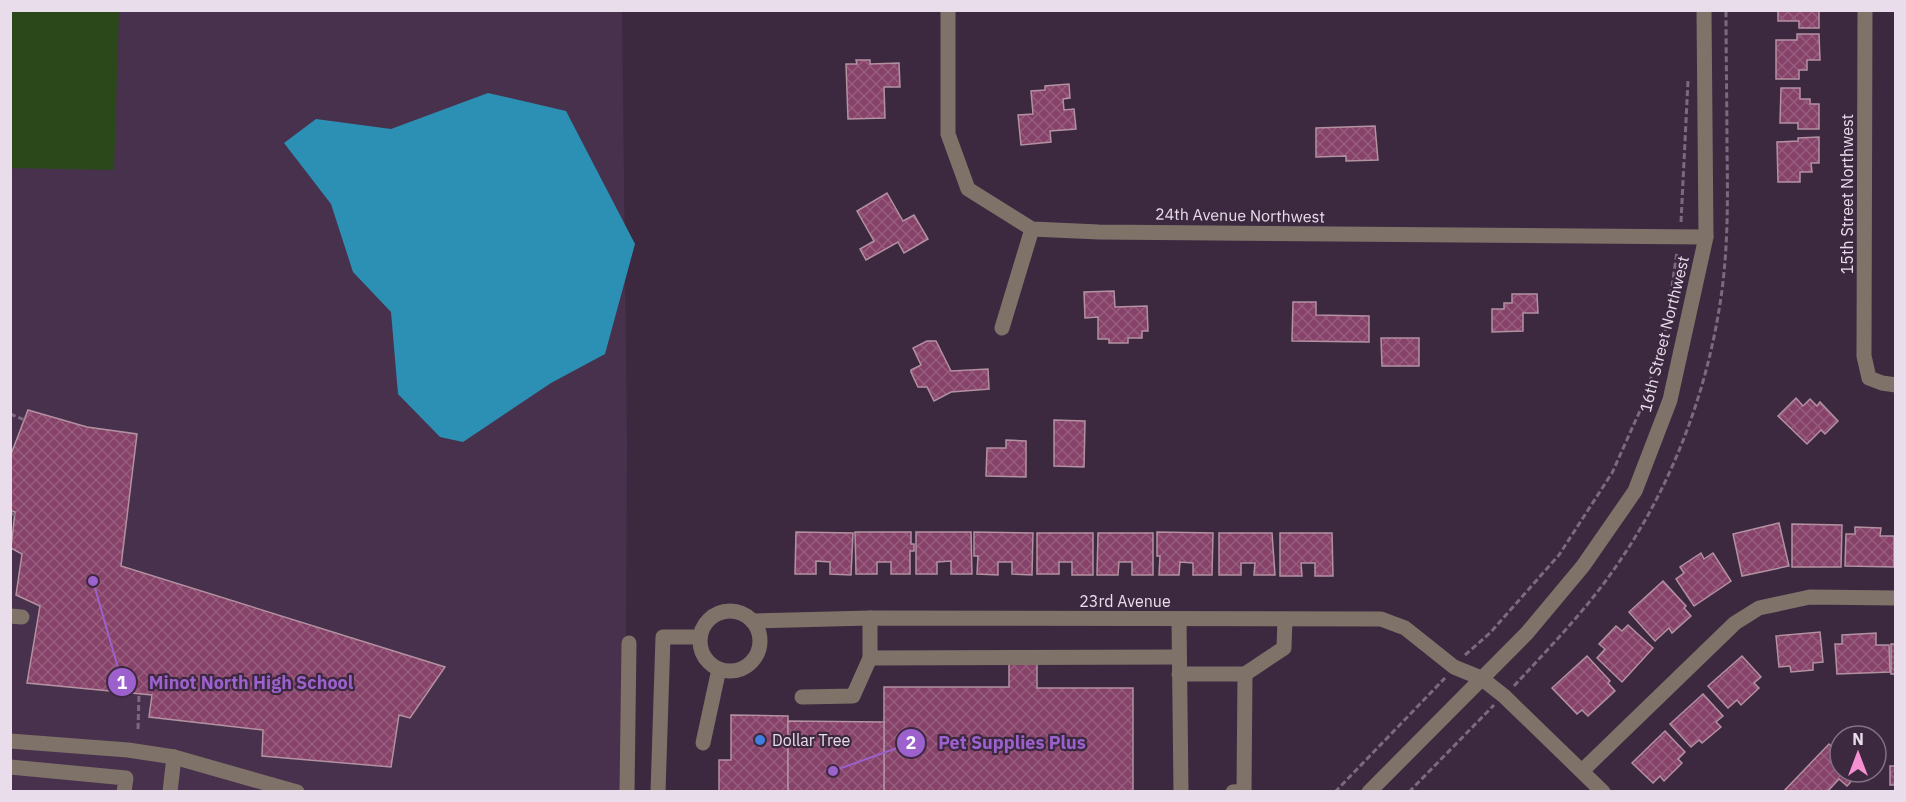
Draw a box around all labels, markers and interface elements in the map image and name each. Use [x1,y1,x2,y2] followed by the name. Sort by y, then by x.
[1837,114,1857,274] street label: 15th Street Northwest
[1155,204,1325,226] street label: 24th Avenue Northwest
[1635,254,1693,414] street label: 16th Street Northwest
[1079,591,1171,611] street label: 23rd Avenue
[107,664,365,700] callout: Minot North High School
[117,671,128,694] text: 1
[149,671,354,694] text: Minot North High School
[1828,724,1888,784] north arrow
[896,725,1098,761] callout: Pet Supplies Plus
[1852,729,1864,749] text: N
[772,730,851,750] place label: Dollar Tree
[906,731,916,754] text: 2
[938,731,1086,754] text: Pet Supplies Plus
[753,733,767,747] marker: Dollar Tree

